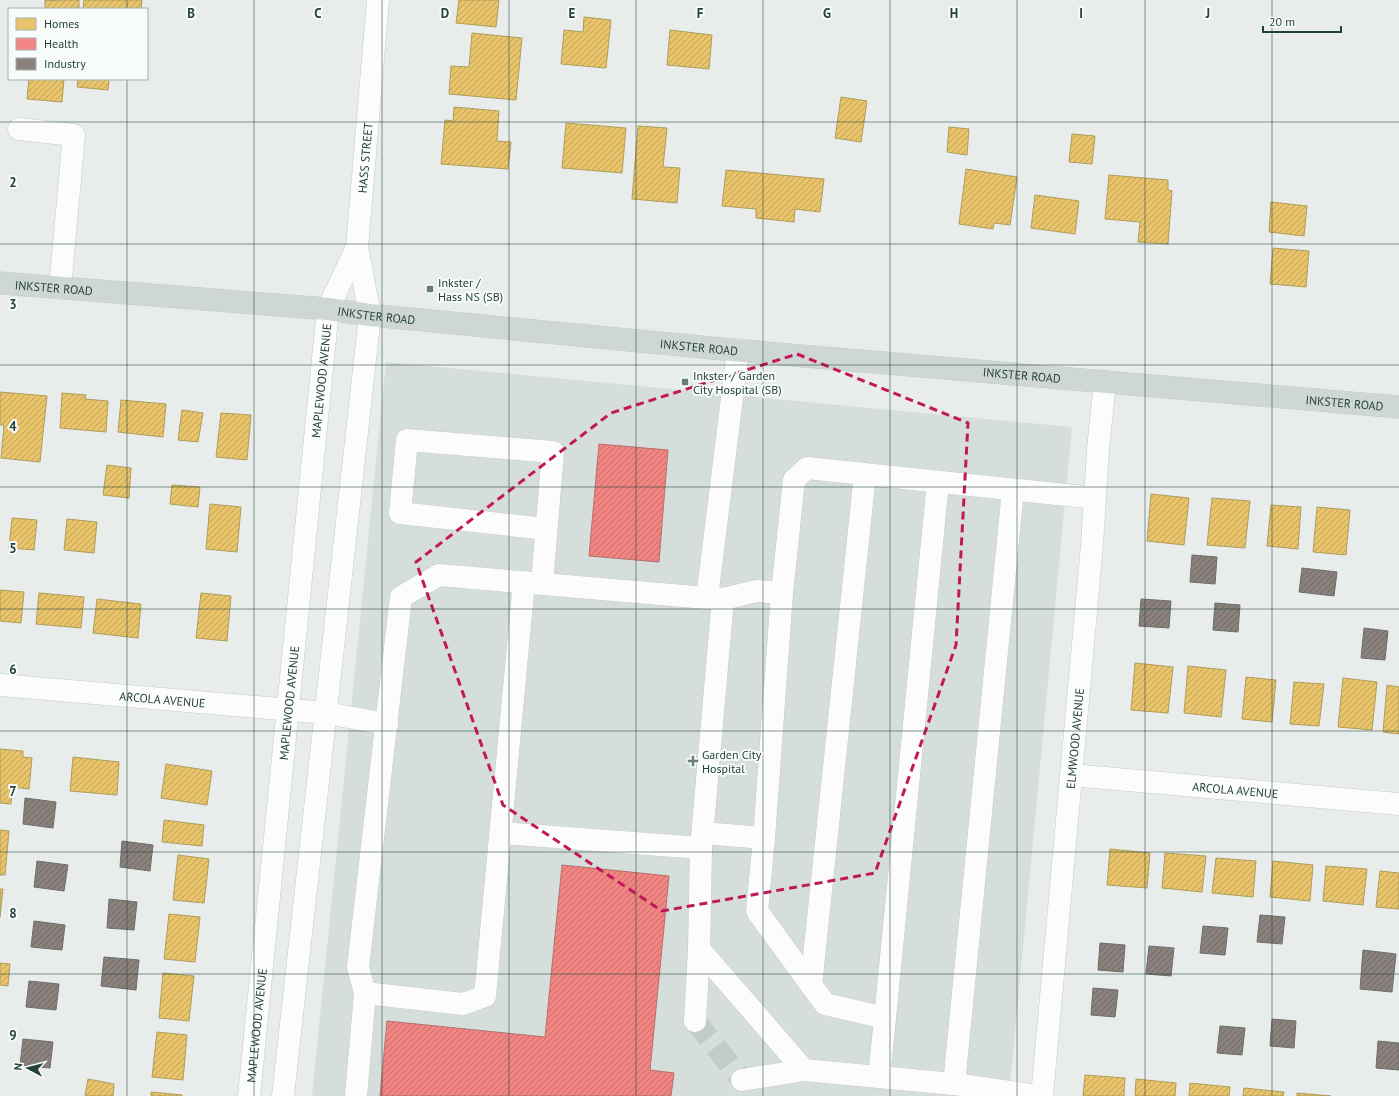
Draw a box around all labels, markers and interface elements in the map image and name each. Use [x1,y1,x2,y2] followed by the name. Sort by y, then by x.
[187,5,195,22] text: B
[314,5,322,22] text: C
[441,5,449,22] text: D
[569,5,576,22] text: E
[697,5,704,22] text: F
[823,5,831,22] text: G
[950,5,958,22] text: H
[1079,5,1083,22] text: I
[1205,5,1210,22] text: J
[8,8,148,80] legend
[1263,8,1341,34] scale bar
[1269,14,1295,29] text: 20 m
[44,16,79,31] text: Homes
[44,36,78,51] text: Health
[44,56,86,71] text: Industry
[354,121,375,194] street label: HASS STREET
[9,174,17,191] text: 2
[438,275,503,304] place label: Inkster / Hass NS (SB)
[14,277,94,298] street label: INKSTER ROAD
[425,284,435,294] marker: Inkster / Hass NS (SB)
[9,296,17,313] text: 3
[337,303,416,327] street label: INKSTER ROAD
[308,323,334,438] street label: MAPLEWOOD AVENUE
[659,336,739,358] street label: INKSTER ROAD
[982,364,1062,386] street label: INKSTER ROAD
[693,368,782,397] place label: Inkster / Garden City Hospital (SB)
[680,377,690,387] marker: Inkster / Garden City Hospital (SB)
[1305,392,1384,413] street label: INKSTER ROAD
[9,418,17,435] text: 4
[9,540,17,557] text: 5
[275,645,302,761] street label: MAPLEWOOD AVENUE
[9,661,17,678] text: 6
[1062,687,1086,789] street label: ELMWOOD AVENUE
[119,688,206,710] street label: ARCOLA AVENUE
[702,747,762,776] place label: Garden City Hospital
[687,755,699,767] marker: Garden City Hospital
[1192,778,1279,801] street label: ARCOLA AVENUE
[9,783,17,800] text: 7
[9,905,17,922] text: 8
[243,967,269,1083] street label: MAPLEWOOD AVENUE
[9,1027,17,1044] text: 9
[8,1048,48,1088] north arrow
[11,1062,25,1071] text: N

